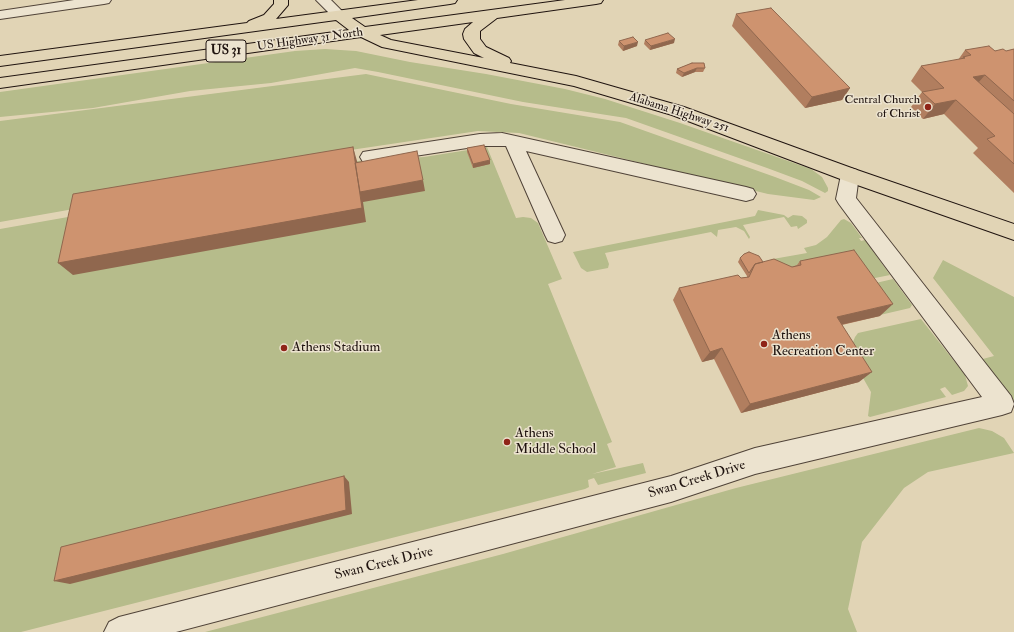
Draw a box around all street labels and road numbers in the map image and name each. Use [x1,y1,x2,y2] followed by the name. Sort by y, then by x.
[256,25,364,55] street label: US Highway 31 North
[206,40,246,62] road number: US 31
[627,90,731,136] street label: Alabama Highway 251
[646,457,748,503] street label: Swan Creek Drive
[333,544,435,584] street label: Swan Creek Drive

